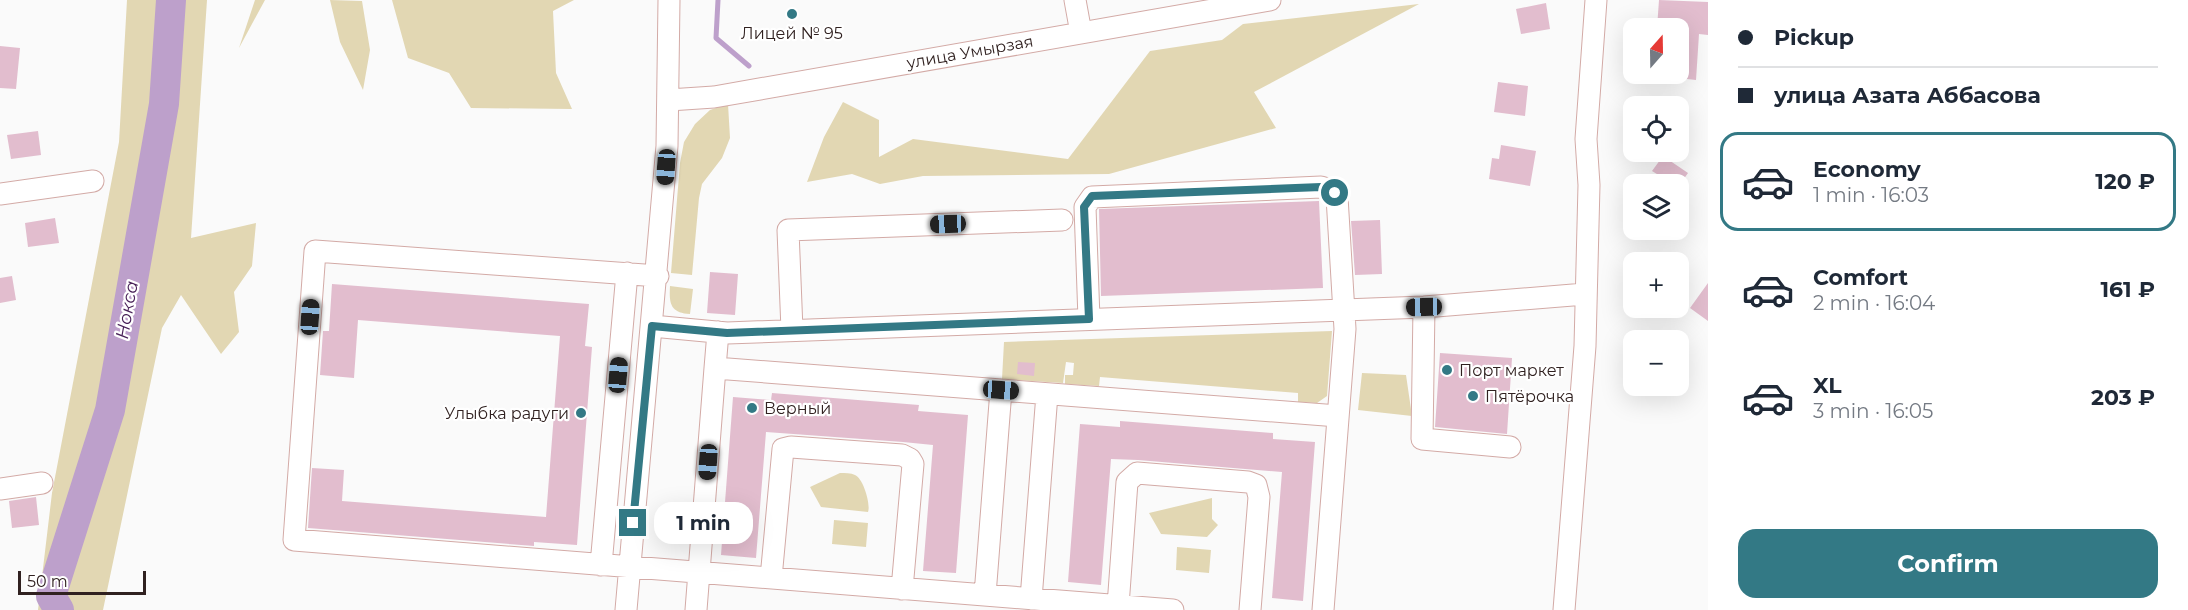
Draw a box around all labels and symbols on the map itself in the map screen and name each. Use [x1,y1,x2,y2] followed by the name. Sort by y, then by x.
[785,7,799,21] marker: Лицей № 95
[1623,18,1689,84] north arrow
[741,24,843,43] place label: Лицей № 95
[904,32,1035,73] street label: улица Умырзая
[656,148,676,186] car
[1321,179,1348,206] route start
[930,214,966,234] car
[111,279,143,341] water label: Нокса
[300,298,320,336] car
[1406,298,1442,316] car
[607,356,629,394] car
[1459,361,1564,380] place label: Порт маркет
[1440,363,1454,377] marker: Порт маркет
[982,380,1020,400] car
[1485,387,1574,406] place label: Пятёрочка
[1466,389,1480,403] marker: Пятёрочка
[764,399,831,418] place label: Верный
[745,401,759,415] marker: Верный
[445,404,569,423] place label: Улыбка радуги
[574,406,588,420] marker: Улыбка радуги
[698,443,718,481] car
[654,502,753,544] callout: 1 min
[619,509,646,536] route end
[18,568,146,596] scale bar

